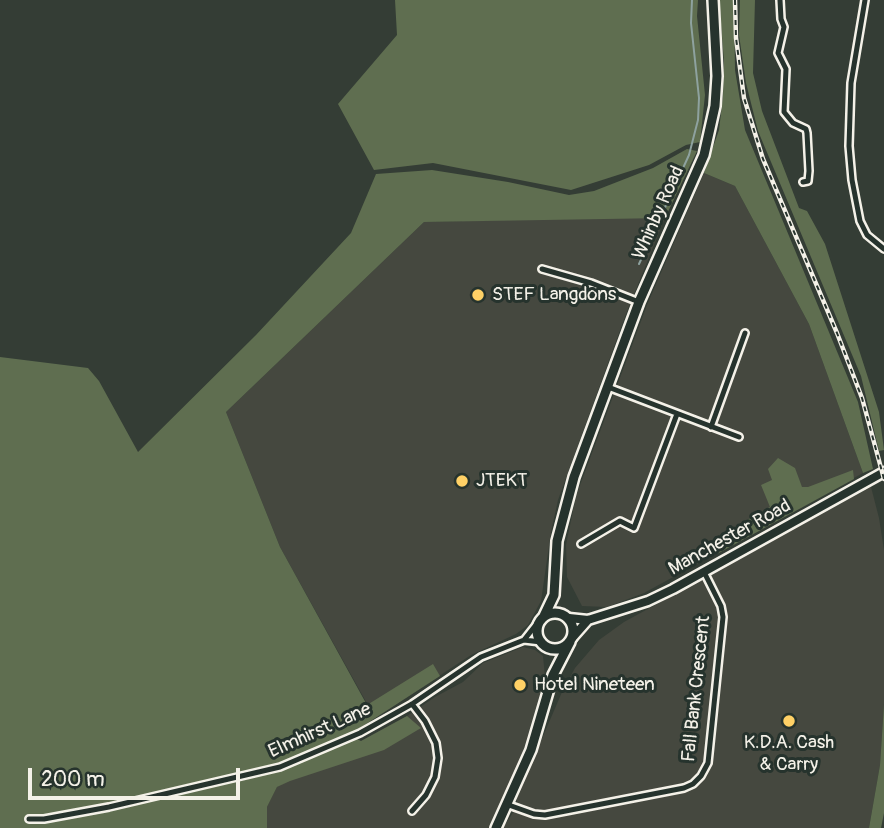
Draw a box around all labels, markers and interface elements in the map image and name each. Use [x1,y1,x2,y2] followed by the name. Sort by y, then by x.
[628,163,690,263] street label: Whinby Road
[492,284,616,306] place label: STEF Langdons
[470,287,486,303] marker: STEF Langdons
[476,470,528,492] place label: JTEKT
[454,473,470,489] marker: JTEKT
[665,495,795,581] street label: Manchester Road
[678,615,716,763] street label: Fall Bank Crescent
[534,674,655,696] place label: Hotel Nineteen
[512,677,528,693] marker: Hotel Nineteen
[265,698,375,764] street label: Elmhirst Lane
[781,713,797,729] marker: K.D.A. Cash & Carry
[744,732,834,776] place label: K.D.A. Cash & Carry
[32,754,243,798] scale bar
[41,766,105,793] text: 200 m

